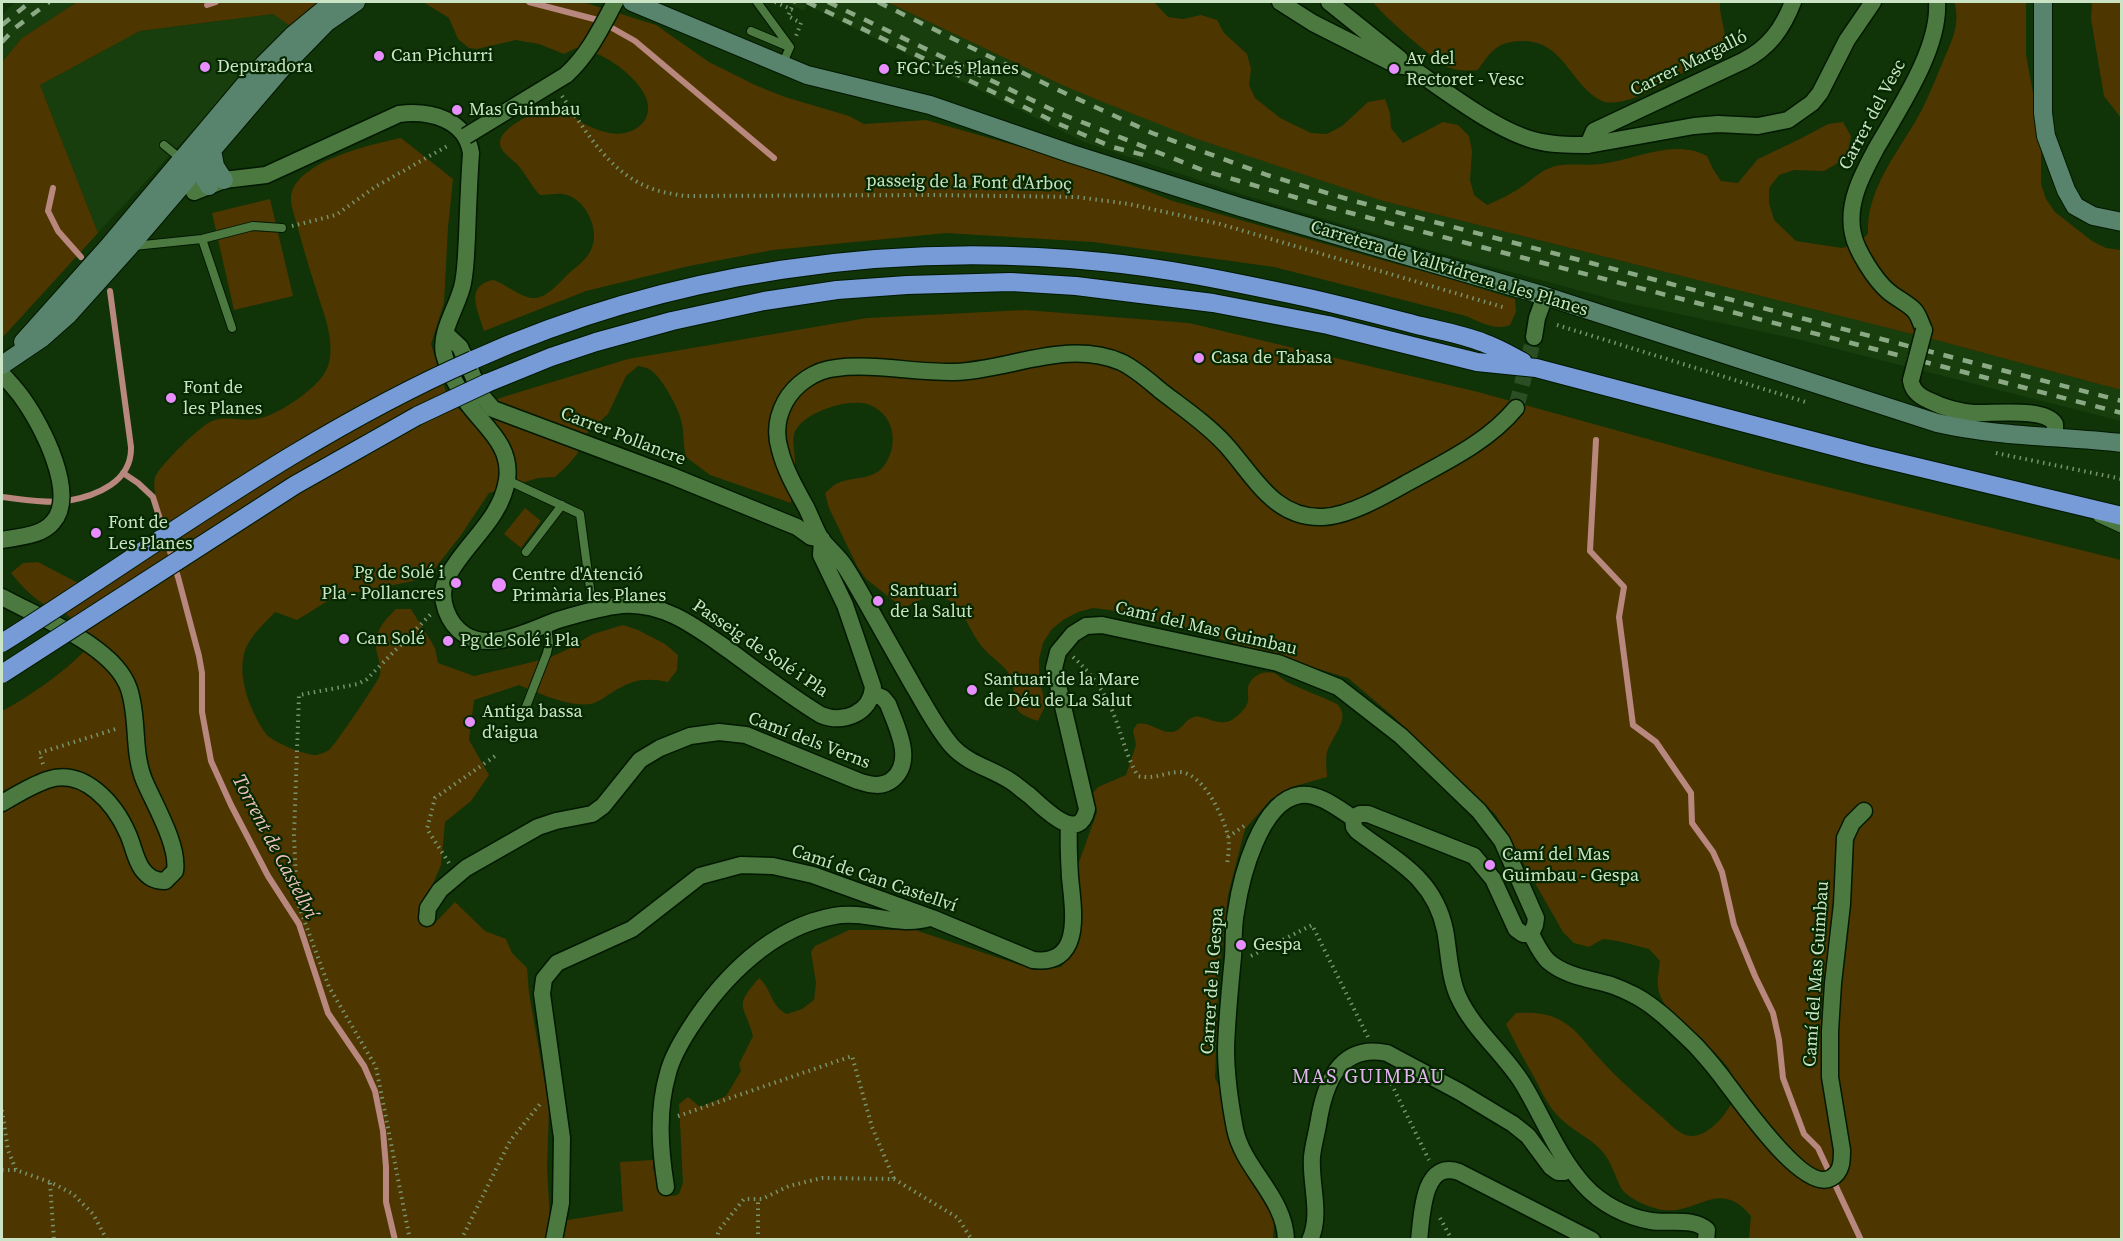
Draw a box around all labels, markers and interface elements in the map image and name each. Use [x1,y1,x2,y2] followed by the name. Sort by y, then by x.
[1627,26,1751,102] street label: Carrer Margalló
[391,45,493,67] place label: Can Pichurri
[1406,48,1524,90] place label: Av del Rectoret - Vesc
[372,49,386,63] marker: Can Pichurri
[217,56,313,78] place label: Depuradora
[1835,56,1911,174] street label: Carrer del Vesc
[896,58,1019,80] place label: FGC Les Planes
[198,60,212,74] marker: Depuradora
[877,62,891,76] marker: FGC Les Planes
[1387,62,1401,76] marker: Av del Rectoret - Vesc
[469,99,580,121] place label: Mas Guimbau
[450,103,464,117] marker: Mas Guimbau
[866,170,1072,196] street label: passeig de la Font d'Arboç
[1308,216,1590,322] street label: Carretera de Vallvidrera a les Planes
[1211,347,1332,369] place label: Casa de Tabasa
[1192,351,1206,365] marker: Casa de Tabasa
[183,377,262,420] place label: Font de les Planes
[164,391,178,405] marker: Font de les Planes
[557,403,689,471] street label: Carrer Pollancre
[108,512,193,554] place label: Font de Les Planes
[89,526,103,540] marker: Font de Les Planes
[321,562,444,604] place label: Pg de Solé i Pla - Pollancres
[512,564,666,606] place label: Centre d'Atenció Primària les Planes
[449,576,463,590] marker: Pg de Solé i Pla - Pollancres
[490,576,508,594] marker: Centre d'Atenció Primària les Planes
[890,580,972,622] place label: Santuari de la Salut
[871,594,885,608] marker: Santuari de la Salut
[688,596,832,702] street label: Passeig de Solé i Pla
[1113,598,1299,660] street label: Camí del Mas Guimbau
[356,628,425,650] place label: Can Solé
[460,630,580,652] place label: Pg de Solé i Pla
[337,632,351,646] marker: Can Solé
[441,634,455,648] marker: Pg de Solé i Pla
[984,669,1139,712] place label: Santuari de la Mare de Déu de La Salut
[965,683,979,697] marker: Santuari de la Mare de Déu de La Salut
[482,701,583,744] place label: Antiga bassa d'aigua
[745,708,873,774] street label: Camí dels Verns
[463,715,477,729] marker: Antiga bassa d'aigua
[226,771,322,923] water label: Torrent de Castellví
[788,841,960,917] street label: Camí de Can Castellví
[1502,844,1639,886] place label: Camí del Mas Guimbau - Gespa
[1483,858,1497,872] marker: Camí del Mas Guimbau - Gespa
[1800,880,1834,1068] street label: Camí del Mas Guimbau
[1197,907,1229,1055] street label: Carrer de la Gespa
[1253,934,1302,956] place label: Gespa
[1234,938,1248,952] marker: Gespa
[1292,1066,1446,1090] district label: MAS GUIMBAU

